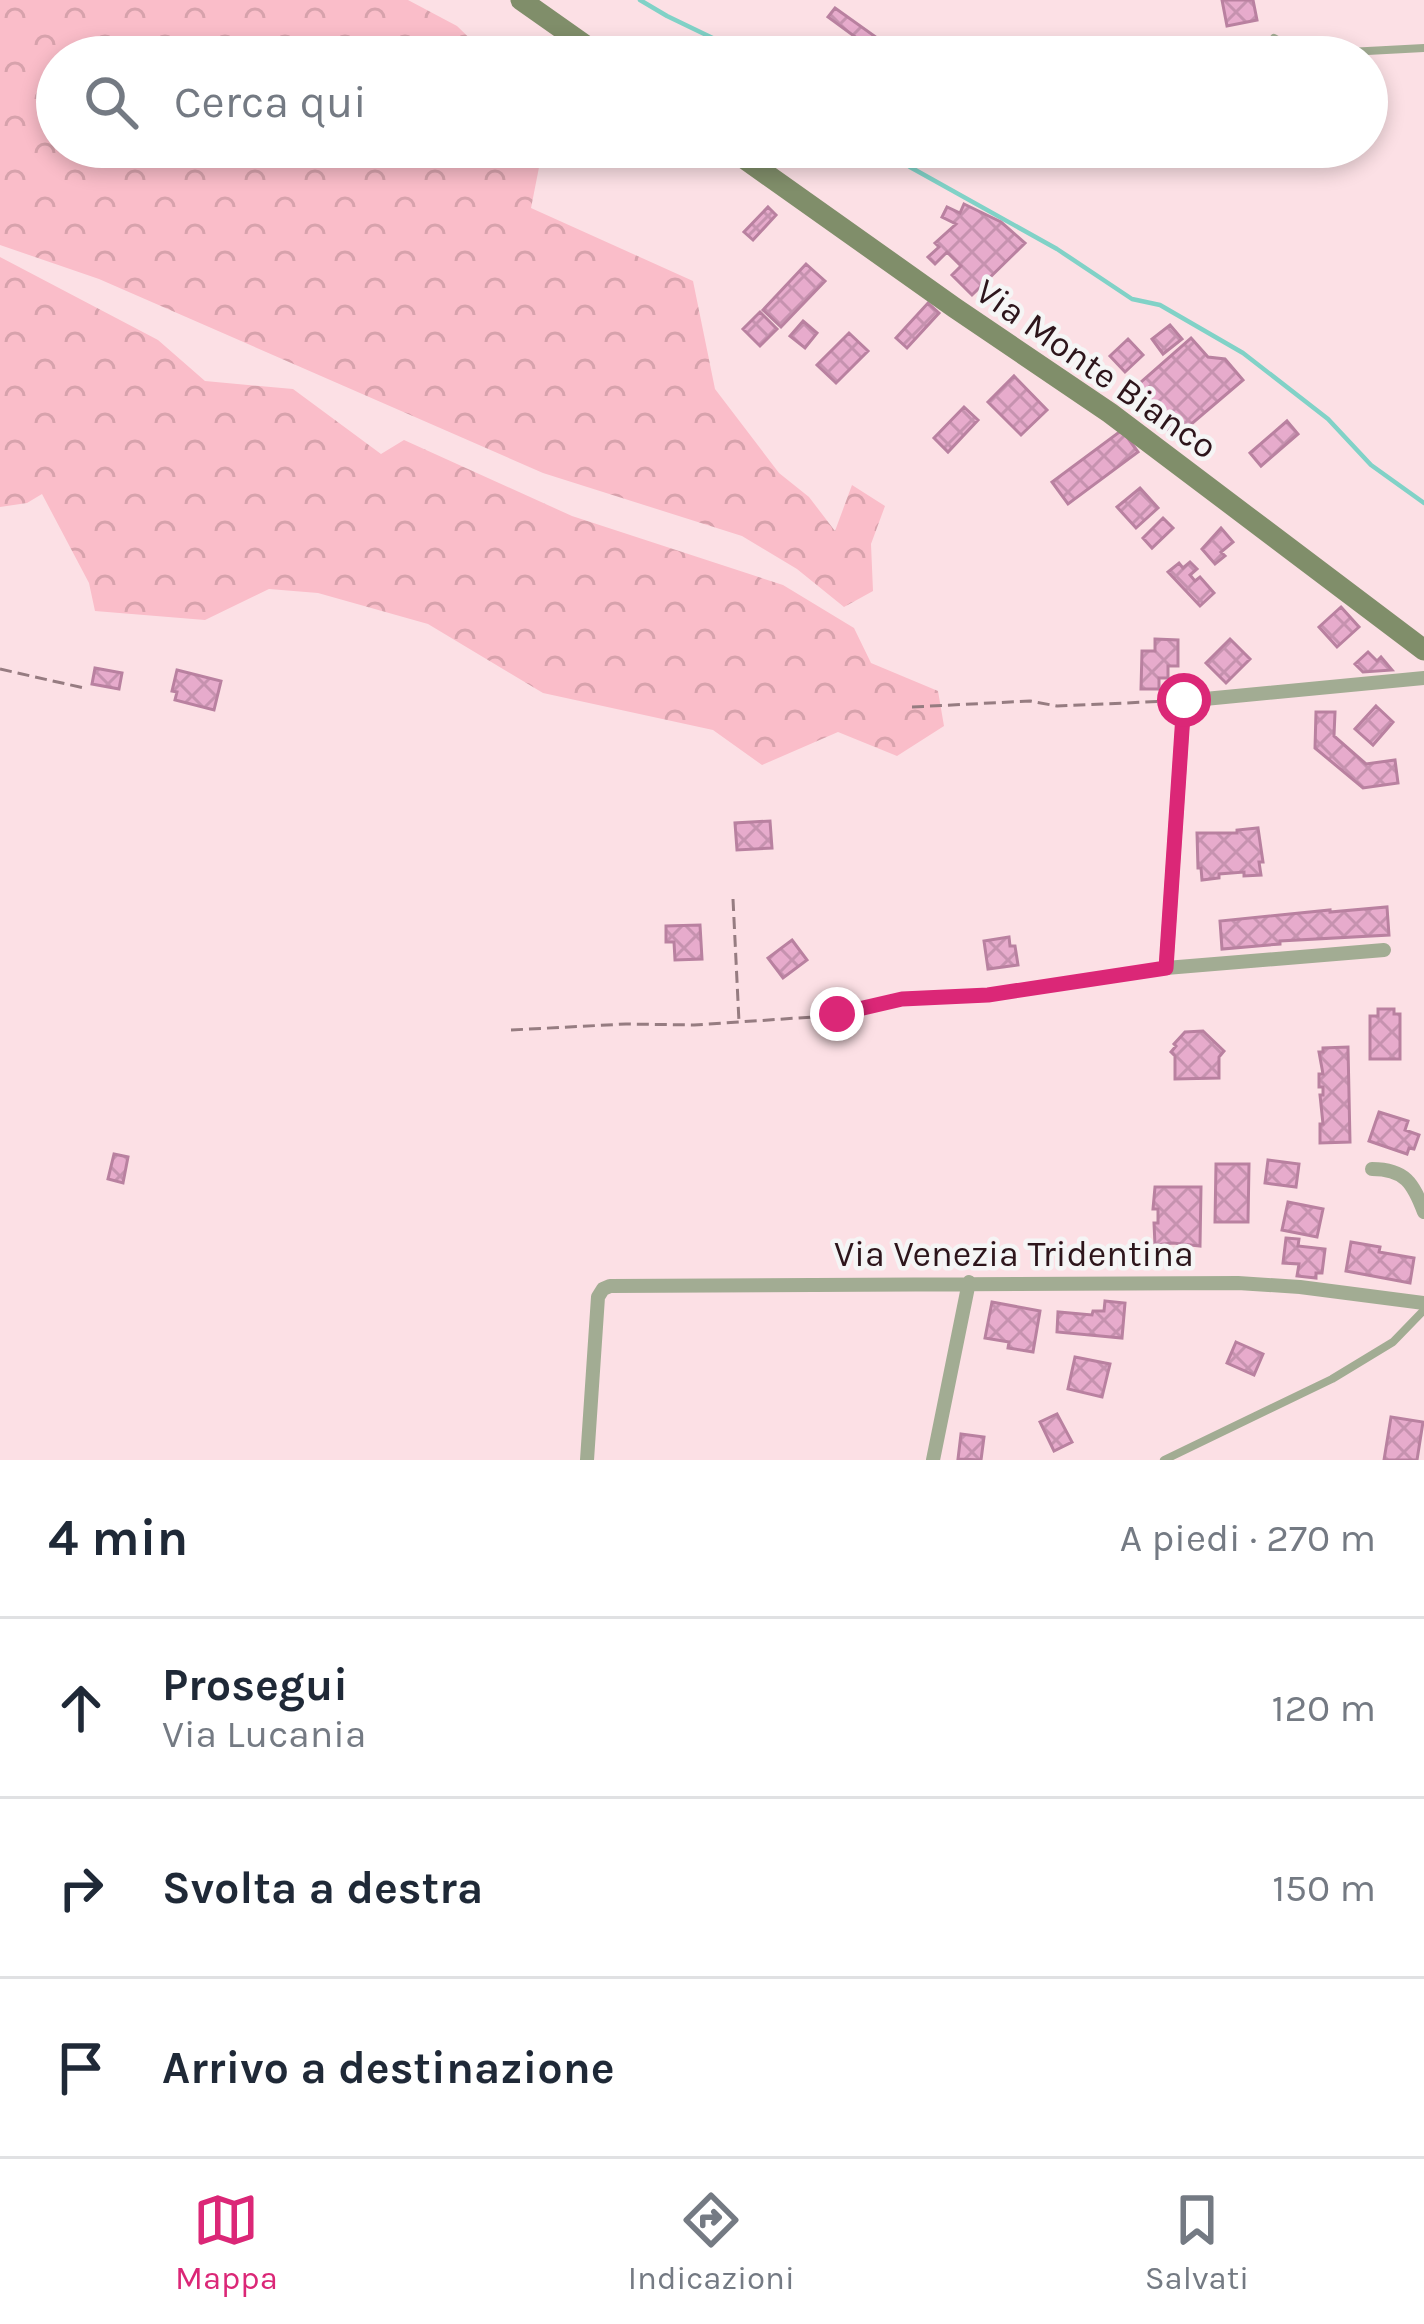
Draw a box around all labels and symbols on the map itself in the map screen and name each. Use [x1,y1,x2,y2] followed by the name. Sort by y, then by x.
[968,270,1225,468] street label: Via Monte Bianco
[1157,673,1211,727] route start
[810,987,864,1041] route end
[834,1233,1194,1275] street label: Via Venezia Tridentina

